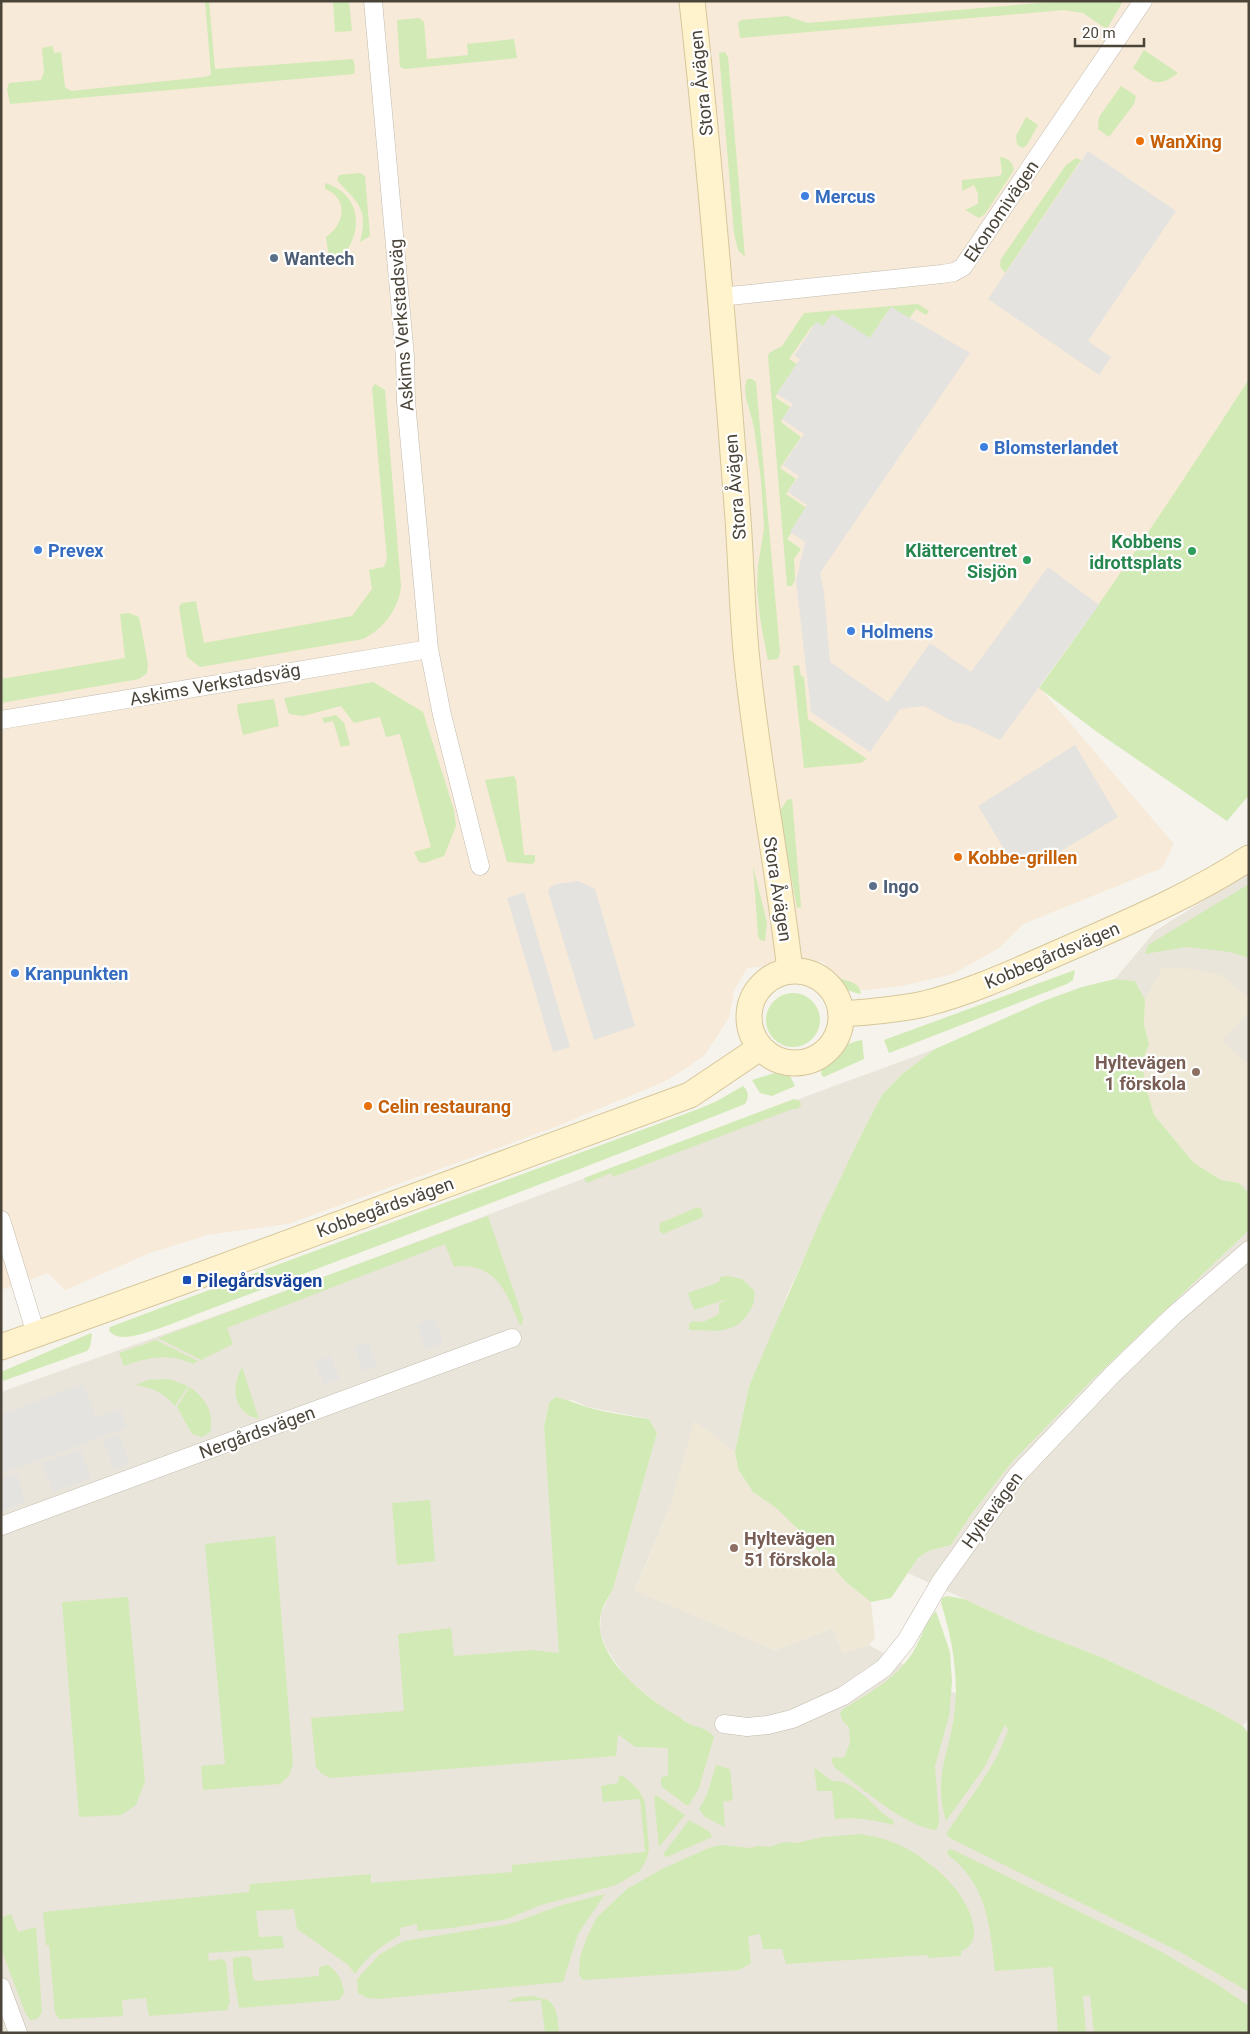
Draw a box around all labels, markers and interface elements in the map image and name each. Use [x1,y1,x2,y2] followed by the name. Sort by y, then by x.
[1075,15,1144,47] scale bar
[1082,24,1116,42] text: 20 m
[684,29,717,137] street label: Stora Åvägen
[1150,131,1222,152] place label: WanXing
[1134,135,1146,147] marker: WanXing
[959,156,1043,266] street label: Ekonomivägen
[815,186,876,207] place label: Mercus
[799,190,811,202] marker: Mercus
[384,238,418,412] street label: Askims Verkstadsväg
[284,248,354,269] place label: Wantech
[268,252,280,264] marker: Wantech
[719,433,750,541] street label: Stora Åvägen
[994,437,1118,458] place label: Blomsterlandet
[978,441,990,453] marker: Blomsterlandet
[1089,531,1182,573] place label: Kobbens idrottsplats
[48,540,104,561] place label: Prevex
[905,540,1017,582] place label: Klättercentret Sisjön
[32,544,44,556] marker: Prevex
[1186,545,1198,557] marker: Kobbens idrottsplats
[1021,554,1033,566] marker: Klättercentret Sisjön
[861,621,933,642] place label: Holmens
[845,625,857,637] marker: Holmens
[128,659,302,709] street label: Askims Verkstadsväg
[759,835,798,943] street label: Stora Åvägen
[968,847,1077,868] place label: Kobbe-grillen
[952,851,964,863] marker: Kobbe-grillen
[883,876,919,897] place label: Ingo
[867,880,879,892] marker: Ingo
[981,917,1123,993] street label: Kobbegårdsvägen
[25,963,128,984] place label: Kranpunkten
[9,967,21,979] marker: Kranpunkten
[1095,1052,1186,1094] place label: Hyltevägen 1 förskola
[1190,1066,1202,1078] marker: Hyltevägen 1 förskola
[378,1096,511,1117] place label: Celin restaurang
[362,1100,374,1112] marker: Celin restaurang
[314,1172,456,1242] street label: Kobbegårdsvägen
[197,1270,322,1291] place label: Pilegårdsvägen
[181,1274,193,1286] marker: Pilegårdsvägen
[196,1401,318,1463] street label: Nergårdsvägen
[957,1468,1027,1552] street label: Hyltevägen
[744,1528,836,1570] place label: Hyltevägen 51 förskola
[728,1542,740,1554] marker: Hyltevägen 51 förskola

